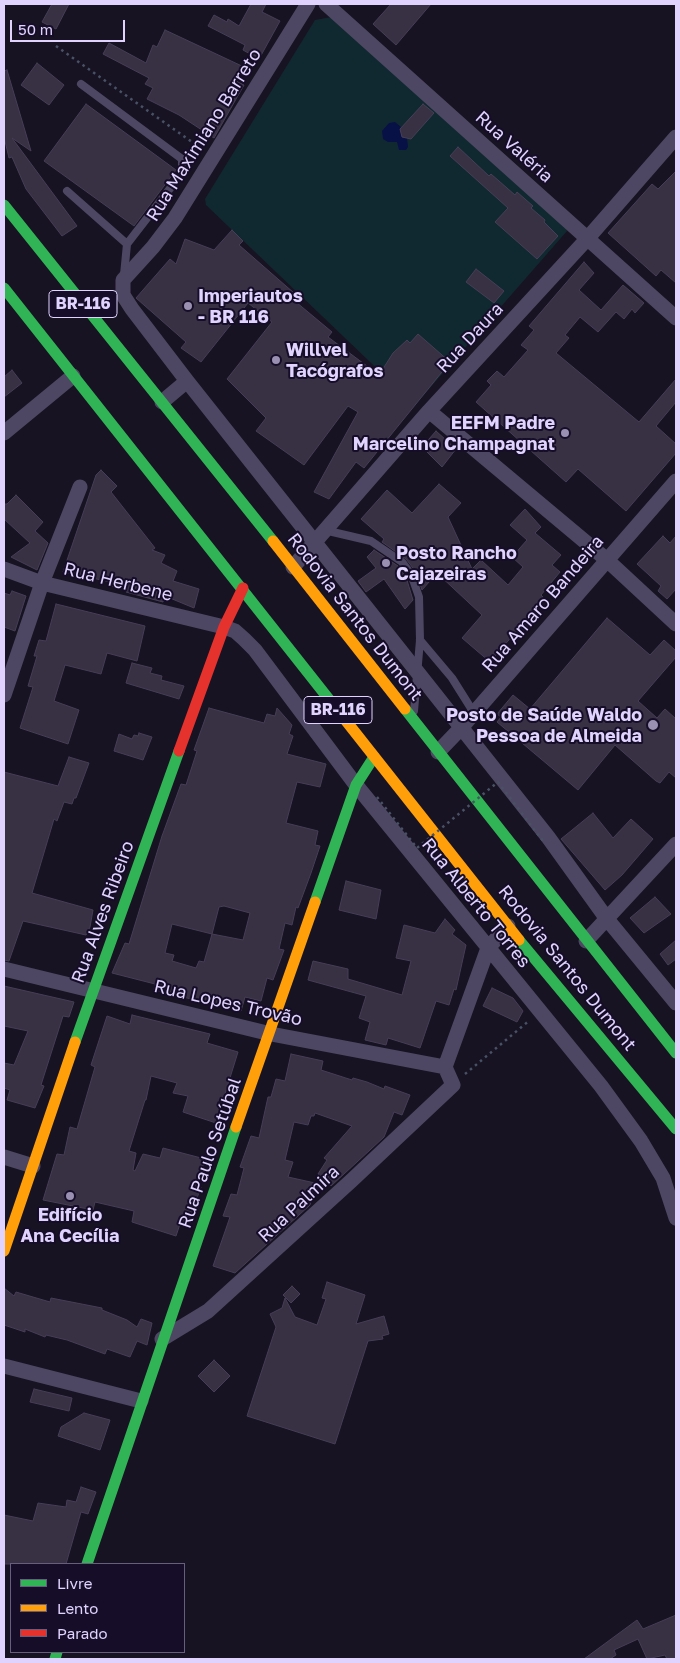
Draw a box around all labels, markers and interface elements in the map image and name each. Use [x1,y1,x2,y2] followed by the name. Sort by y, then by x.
[12,10,128,42] scale bar
[18,20,53,38] text: 50 m
[142,45,266,225] street label: Rua Maximiano Barreto
[471,107,557,187] street label: Rua Valéria
[198,285,303,328] place label: Imperiautos - BR 116
[49,290,117,318] road number: BR-116
[432,298,508,378] street label: Rua Daura
[182,300,194,312] marker: Imperiautos - BR 116
[286,339,383,382] place label: Willvel Tacógrafos
[270,354,282,366] marker: Willvel Tacógrafos
[353,412,555,454] place label: EEFM Padre Marcelino Champagnat
[559,427,571,439] marker: EEFM Padre Marcelino Champagnat
[283,529,427,705] street label: Rodovia Santos Dumont
[478,531,608,677] street label: Rua Amaro Bandeira
[396,542,517,584] place label: Posto Rancho Cajazeiras
[380,557,392,569] marker: Posto Rancho Cajazeiras
[61,558,175,606] street label: Rua Herbene
[304,696,372,724] road number: BR-116
[446,704,642,746] place label: Posto de Saúde Waldo Pessoa de Almeida
[646,718,660,732] marker: Posto de Saúde Waldo Pessoa de Almeida
[417,834,535,972] street label: Rua Alberto Torres
[67,838,139,986] street label: Rua Alves Ribeiro
[494,881,640,1055] street label: Rodovia Santos Dumont
[152,975,304,1031] street label: Rua Lopes Trovão
[174,1075,246,1231] street label: Rua Paulo Setúbal
[254,1161,344,1247] street label: Rua Palmira
[64,1190,76,1202] marker: Edifício Ana Cecília
[21,1204,119,1246] place label: Edifício Ana Cecília
[10,1563,185,1653] legend
[57,1574,92,1592] text: Livre
[57,1599,98,1617] text: Lento
[57,1624,108,1642] text: Parado

